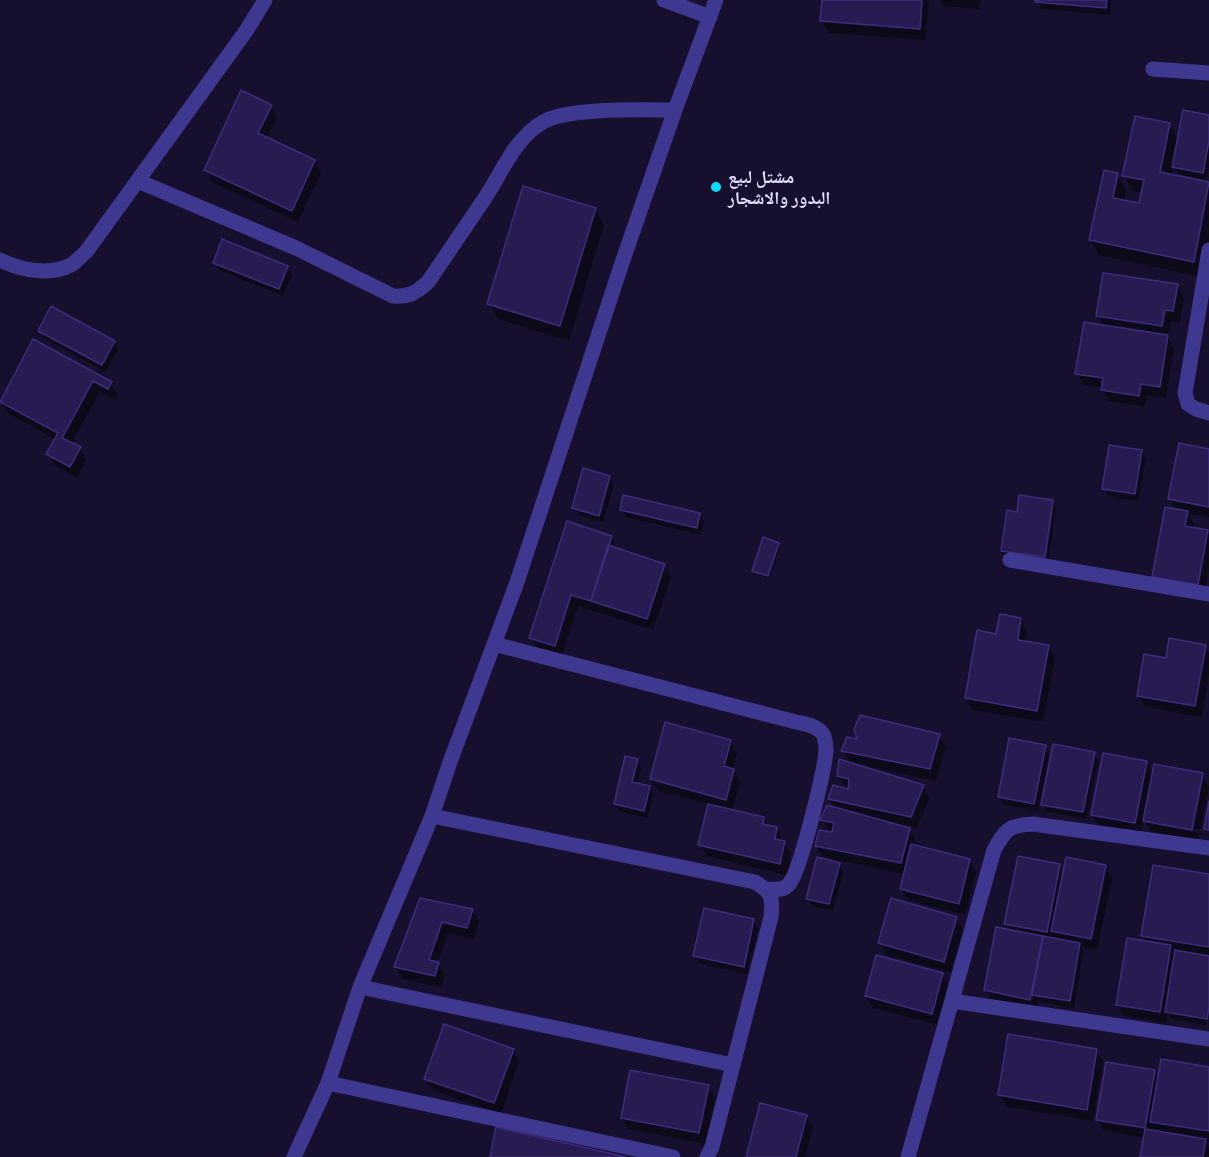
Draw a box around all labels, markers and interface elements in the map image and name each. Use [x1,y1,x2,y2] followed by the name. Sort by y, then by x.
[728,166,830,208] place label: مشتل لبيع البدور والاشجار
[709,180,723,194] marker: مشتل لبيع البدور والاشجار

